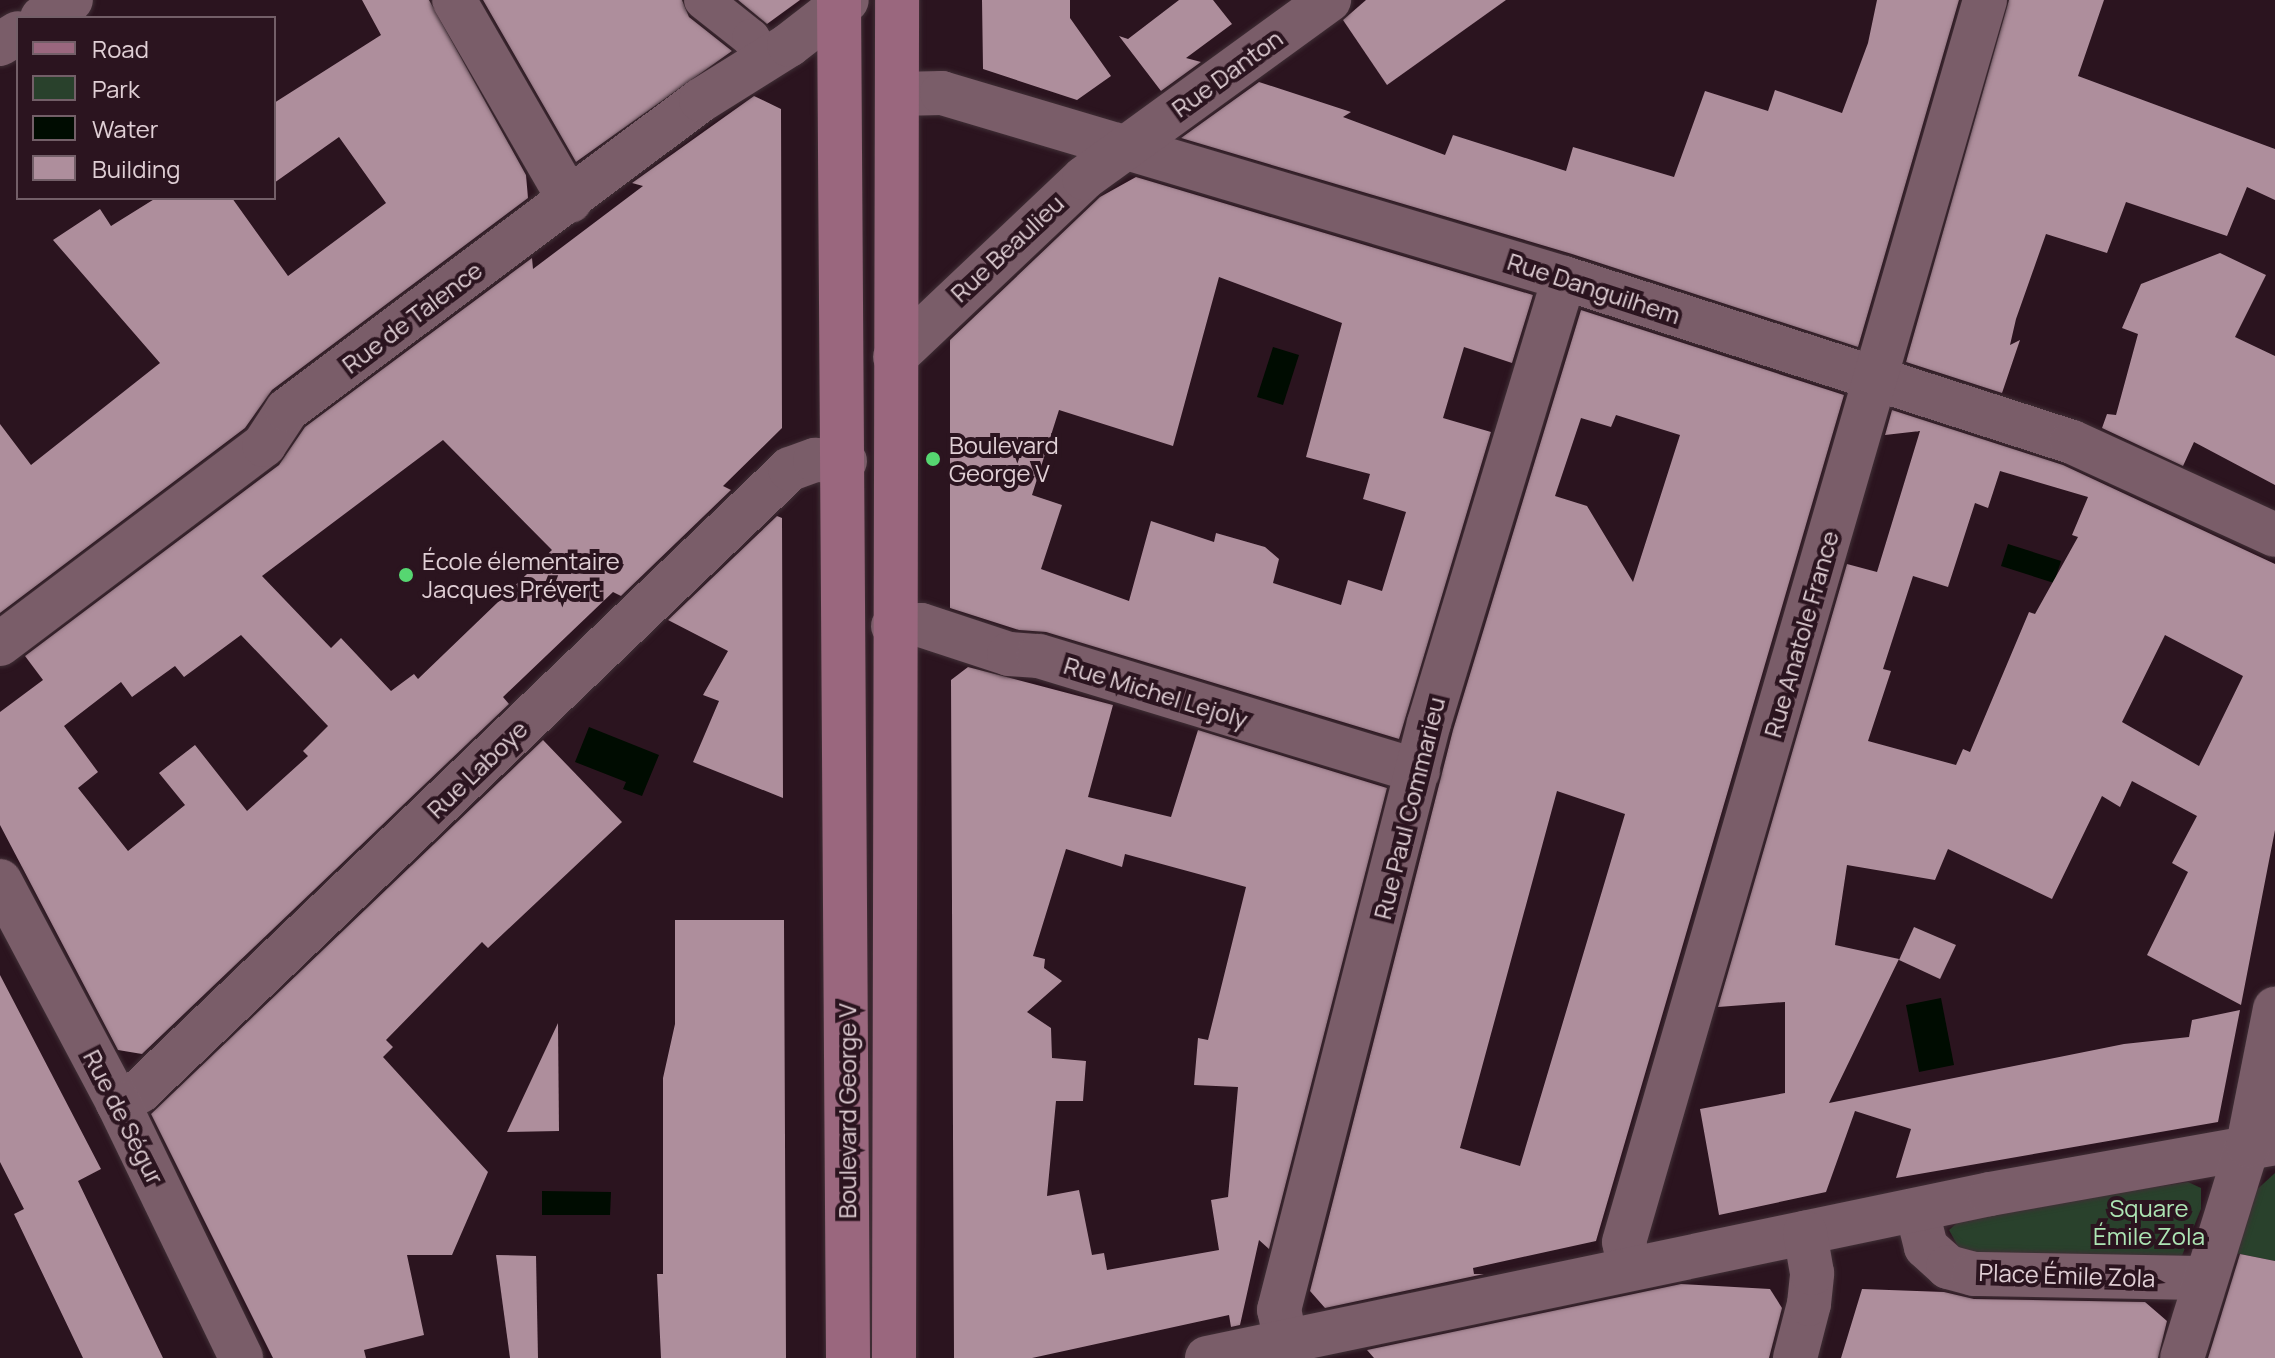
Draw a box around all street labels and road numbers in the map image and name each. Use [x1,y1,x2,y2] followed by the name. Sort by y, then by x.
[1166,23,1288,123] street label: Rue Danton
[945,188,1069,308] street label: Rue Beaulieu
[1504,247,1684,329] street label: Rue Danguilhem
[336,255,488,379] street label: Rue de Talence
[1758,527,1844,741] street label: Rue Anatole France
[1061,650,1251,734] street label: Rue Michel Lejoly
[1367,694,1451,922] street label: Rue Paul Commarieu
[421,714,533,824] street label: Rue Laboye
[833,1003,861,1219] street label: Boulevard George V
[78,1045,170,1189] street label: Rue de Ségur
[1978,1258,2156,1292] street label: Place Émile Zola

